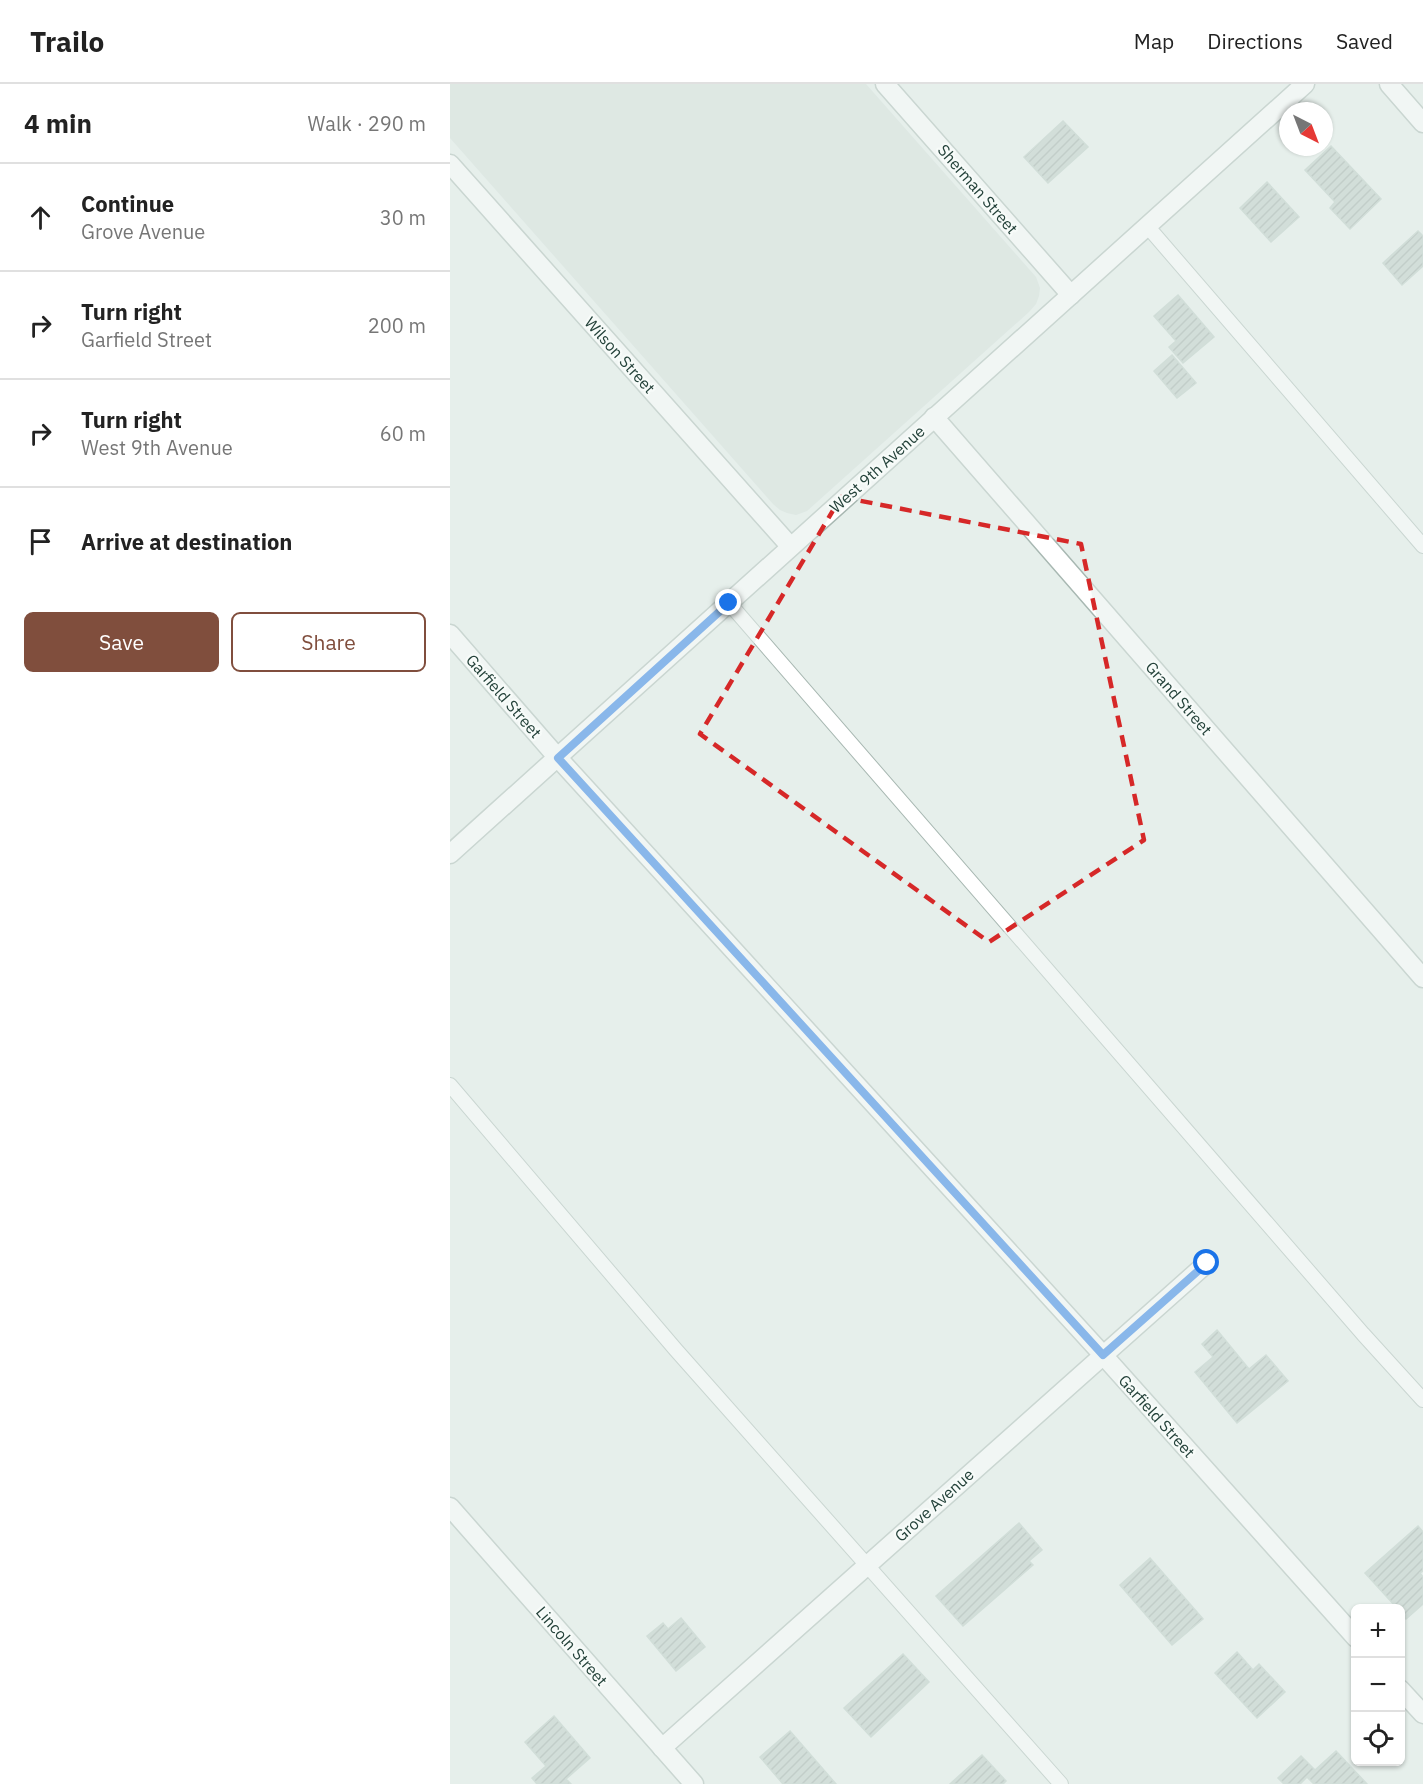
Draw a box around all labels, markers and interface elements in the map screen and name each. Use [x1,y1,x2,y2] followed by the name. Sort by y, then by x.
[30,23,104,60] text: Trailo
[1134,27,1174,55] text: Map
[1207,27,1303,55] text: Directions
[1336,27,1393,55] text: Saved
[1279,102,1333,156] north arrow
[24,106,92,140] text: 4 min
[308,110,426,137] text: Walk · 290 m
[934,140,1022,238] street label: Sherman Street
[81,189,174,218] text: Continue
[24,201,57,234] icon: ahead
[380,204,426,231] text: 30 m
[81,218,205,245] text: Grove Avenue
[81,297,182,326] text: Turn right
[24,309,57,342] icon: right
[368,312,426,339] text: 200 m
[580,313,660,397] street label: Wilson Street
[81,326,212,353] text: Garfield Street
[81,405,182,434] text: Turn right
[24,417,57,450] icon: right
[380,420,426,447] text: 60 m
[825,421,929,517] street label: West 9th Avenue
[81,434,233,461] text: West 9th Avenue
[24,525,57,558] icon: arrive
[81,527,292,556] text: Arrive at destination
[715,589,741,615] route end
[24,612,219,672] button: Save
[231,612,426,672] button: Share
[462,650,546,742] street label: Garfield Street
[1141,657,1217,739] street label: Grand Street
[1193,1249,1219,1275] route start
[1115,1370,1199,1462] street label: Garfield Street
[890,1464,978,1546] street label: Grove Avenue
[532,1602,612,1690] street label: Lincoln Street
[1351,1604,1405,1766] map controls
[1351,1604,1405,1658] button: +
[1351,1658,1405,1712] button: −
[1351,1712,1405,1766] button: locate

